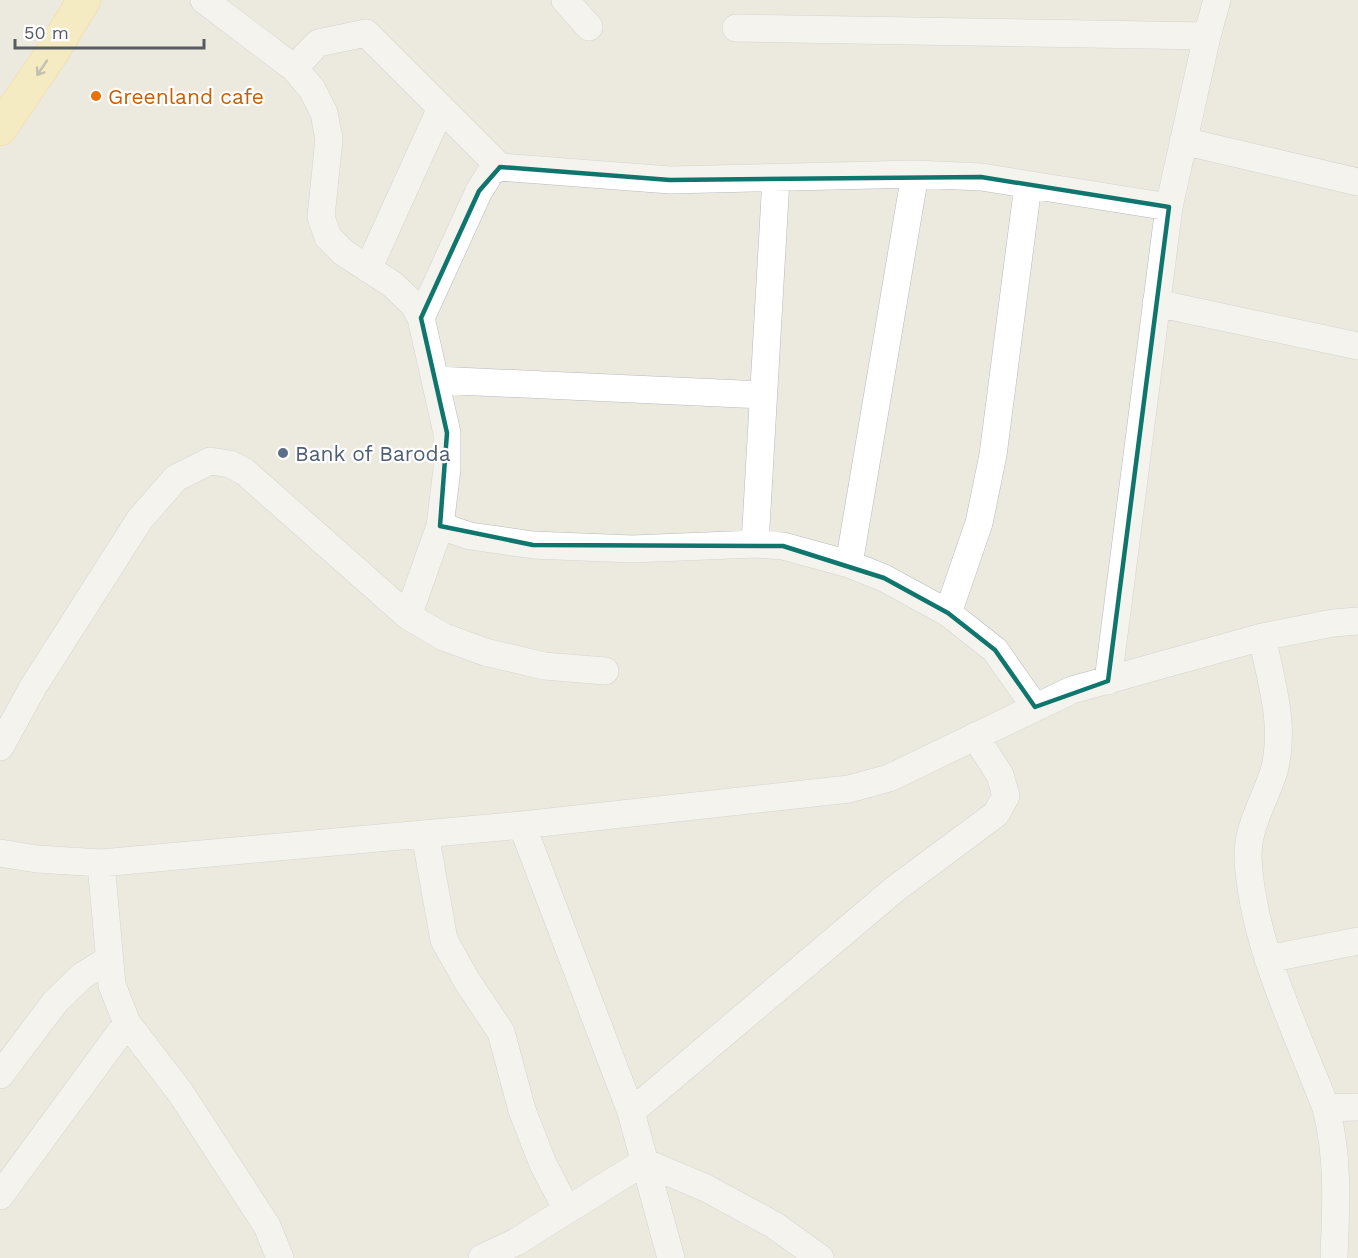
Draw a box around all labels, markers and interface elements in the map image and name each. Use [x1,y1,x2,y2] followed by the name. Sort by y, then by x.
[15,12,204,50] scale bar
[24,22,69,43] text: 50 m
[36,59,48,75] one-way arrow
[108,84,264,109] place label: Greenland cafe
[89,89,103,103] marker: Greenland cafe
[295,441,451,466] place label: Bank of Baroda
[276,446,290,460] marker: Bank of Baroda

